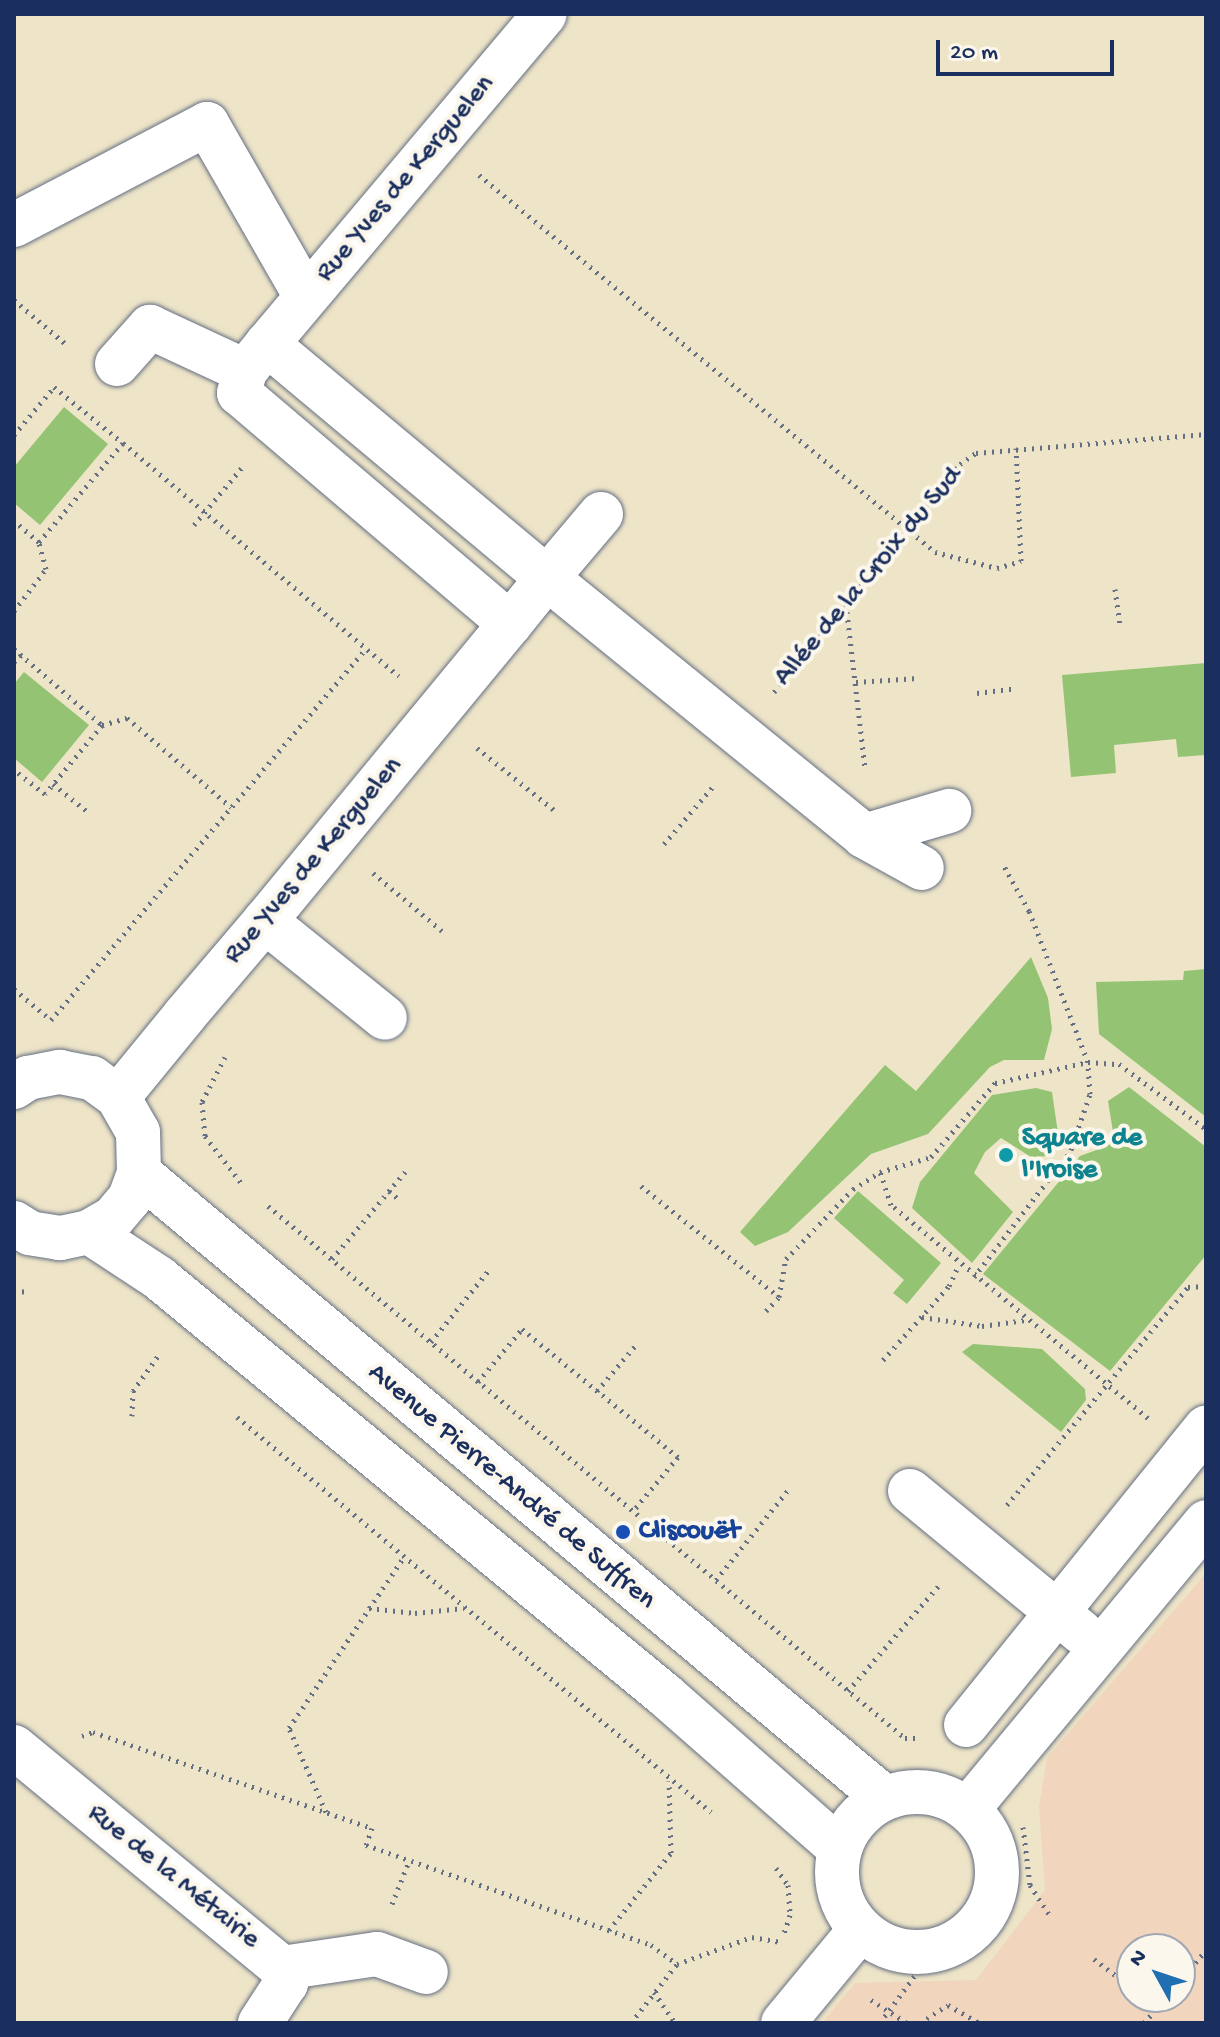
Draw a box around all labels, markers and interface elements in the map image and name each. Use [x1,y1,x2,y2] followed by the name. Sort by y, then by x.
[940,24,1118,74] scale bar
[950,39,998,68] text: 20 m
[309,68,503,290] street label: Rue Yves de Kerguelen
[767,460,971,694] street label: Allée de la Croix du Sud
[217,750,411,972] street label: Rue Yves de Kerguelen
[1022,1122,1142,1188] place label: Square de l'Iroise
[997,1146,1015,1164] marker: Square de l'Iroise
[360,1357,662,1617] street label: Avenue Pierre-André de Suffren
[639,1515,740,1549] place label: Cliscouët
[614,1523,632,1541] marker: Cliscouët
[80,1797,266,1957] street label: Rue de la Métairie
[1116,1933,1196,2013] north arrow
[1125,1945,1154,1973] text: N

